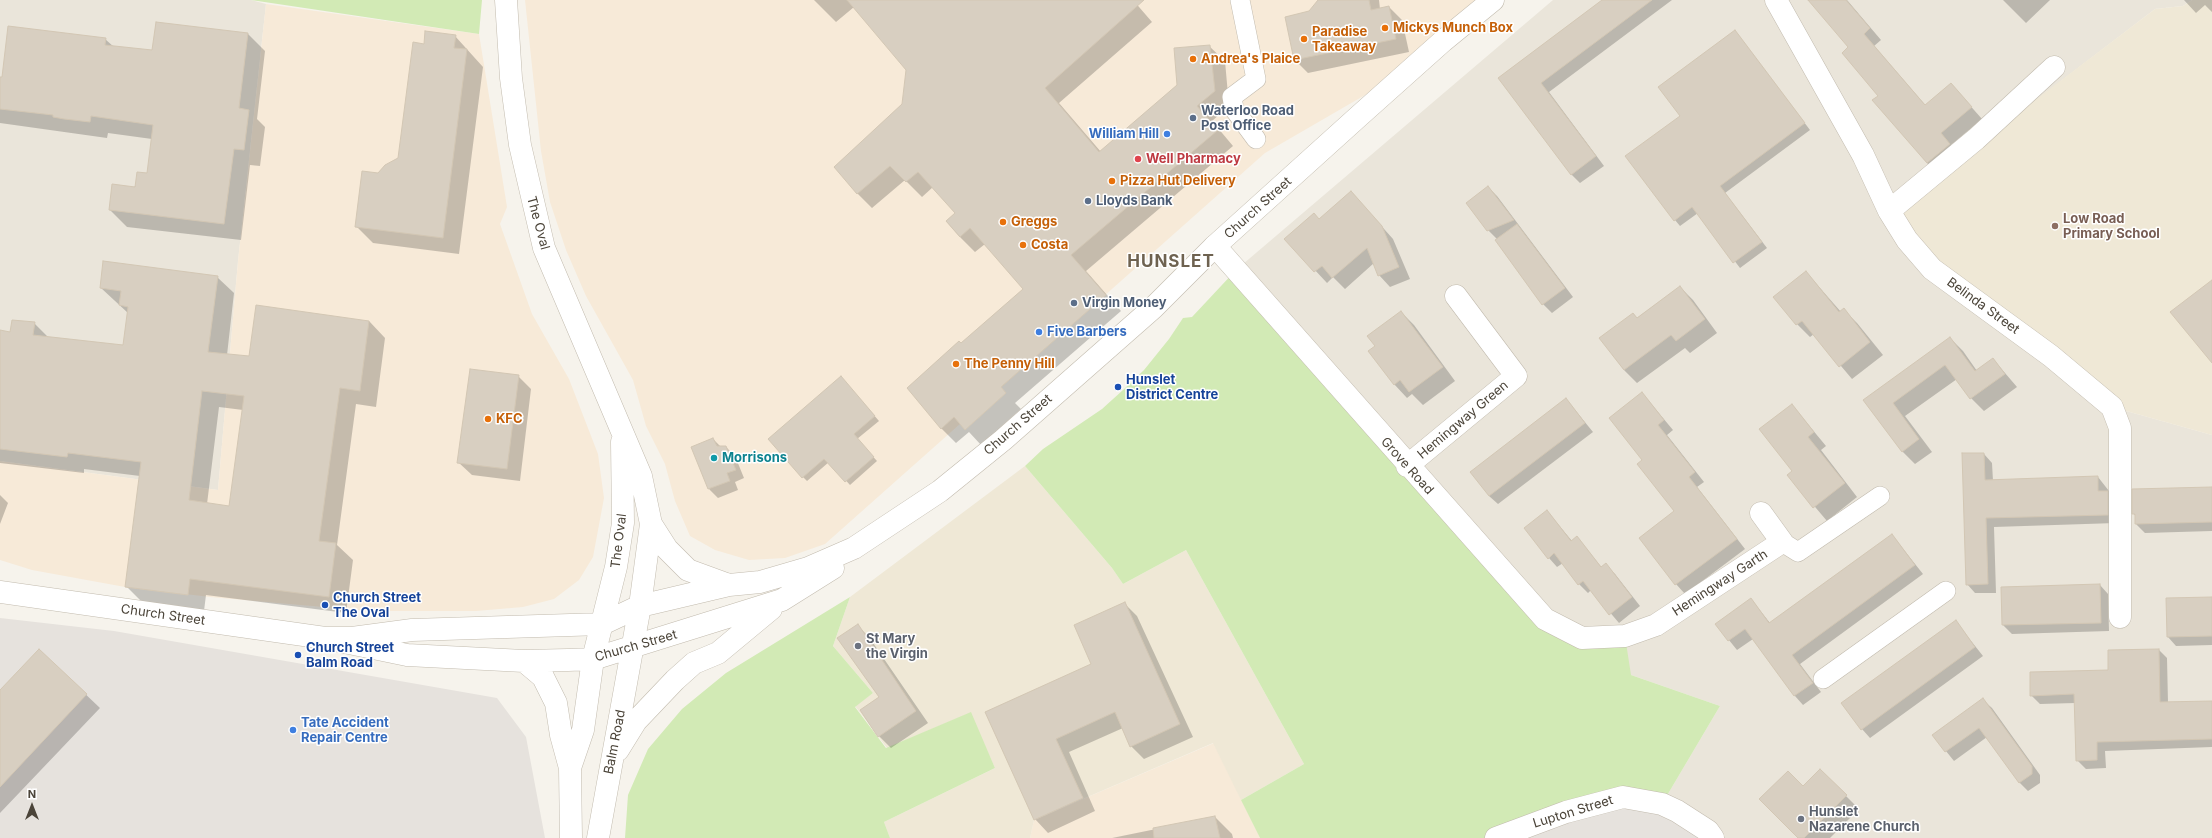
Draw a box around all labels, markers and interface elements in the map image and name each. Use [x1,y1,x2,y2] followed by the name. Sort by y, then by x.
[1393,20,1513,36] place label: Mickys Munch Box
[1380,23,1390,33] marker: Mickys Munch Box
[1312,24,1376,55] place label: Paradise Takeaway
[1299,34,1309,44] marker: Paradise Takeaway
[1201,51,1300,67] place label: Andrea's Plaice
[1188,54,1198,64] marker: Andrea's Plaice
[1201,103,1294,134] place label: Waterloo Road Post Office
[1188,113,1198,123] marker: Waterloo Road Post Office
[1089,126,1159,142] place label: William Hill
[1162,129,1172,139] marker: William Hill
[1146,151,1241,167] place label: Well Pharmacy
[1133,154,1143,164] marker: Well Pharmacy
[1120,173,1236,189] place label: Pizza Hut Delivery
[1221,174,1295,242] street label: Church Street
[1107,176,1117,186] marker: Pizza Hut Delivery
[1096,193,1173,209] place label: Lloyds Bank
[523,194,553,252] street label: The Oval
[1083,196,1093,206] marker: Lloyds Bank
[2063,211,2160,242] place label: Low Road Primary School
[1011,214,1057,230] place label: Greggs
[998,217,1008,227] marker: Greggs
[2050,221,2060,231] marker: Low Road Primary School
[1031,237,1068,253] place label: Costa
[1018,240,1028,250] marker: Costa
[1127,252,1215,272] district label: HUNSLET
[1944,275,2022,337] street label: Belinda Street
[1082,295,1167,311] place label: Virgin Money
[1069,298,1079,308] marker: Virgin Money
[1047,324,1127,340] place label: Five Barbers
[1034,327,1044,337] marker: Five Barbers
[964,356,1055,372] place label: The Penny Hill
[951,359,961,369] marker: The Penny Hill
[1126,372,1218,403] place label: Hunslet District Centre
[1415,378,1511,462] street label: Hemingway Green
[1113,382,1123,392] marker: Hunslet District Centre
[981,391,1055,459] street label: Church Street
[496,411,523,427] place label: KFC
[483,414,493,424] marker: KFC
[1377,434,1437,498] street label: Grove Road
[722,450,787,466] place label: Morrisons
[709,453,719,463] marker: Morrisons
[608,513,630,569] street label: The Oval
[1670,546,1770,620] street label: Hemingway Garth
[333,590,421,621] place label: Church Street The Oval
[320,600,330,610] marker: Church Street The Oval
[120,601,206,629] street label: Church Street
[593,627,679,665] street label: Church Street
[866,631,928,662] place label: St Mary the Virgin
[306,640,394,671] place label: Church Street Balm Road
[853,641,863,651] marker: St Mary the Virgin
[293,650,303,660] marker: Church Street Balm Road
[601,708,629,776] street label: Balm Road
[301,715,389,746] place label: Tate Accident Repair Centre
[288,725,298,735] marker: Tate Accident Repair Centre
[12,786,52,826] north arrow
[28,787,36,801] text: N
[1531,792,1615,832] street label: Lupton Street
[1809,804,1920,835] place label: Hunslet Nazarene Church
[1796,814,1806,824] marker: Hunslet Nazarene Church

